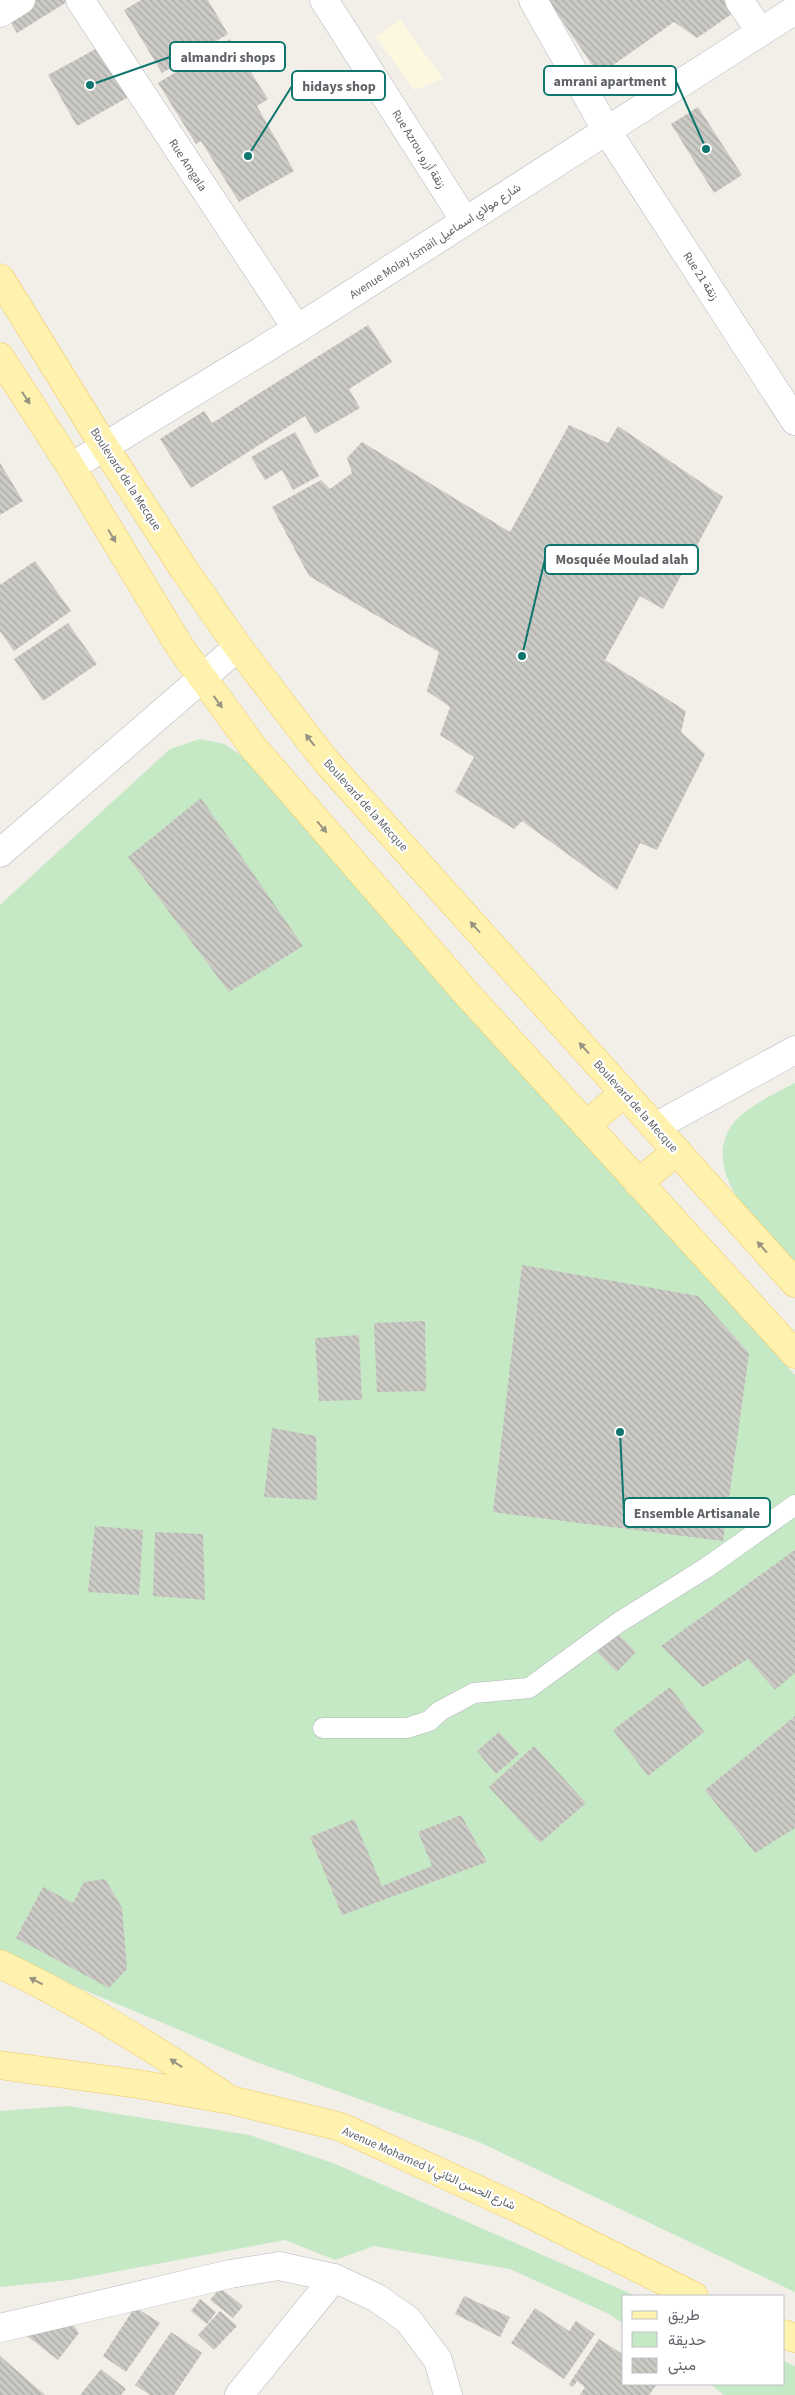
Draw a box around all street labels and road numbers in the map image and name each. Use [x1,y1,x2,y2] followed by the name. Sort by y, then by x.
[387,107,450,192] street label: Rue Azrou زنقة أزرو
[164,136,211,195] street label: Rue Amgala
[346,179,525,304] street label: Avenue Molay Ismail شارع مولاي اسماعيل
[678,249,723,304] street label: Rue 21 زنقة
[86,425,165,534] street label: Boulevard de la Mecque
[319,755,412,855] street label: Boulevard de la Mecque
[589,1056,682,1156] street label: Boulevard de la Mecque
[339,2122,518,2215] street label: Avenue Mohamed V شارع الحسن الثاني

